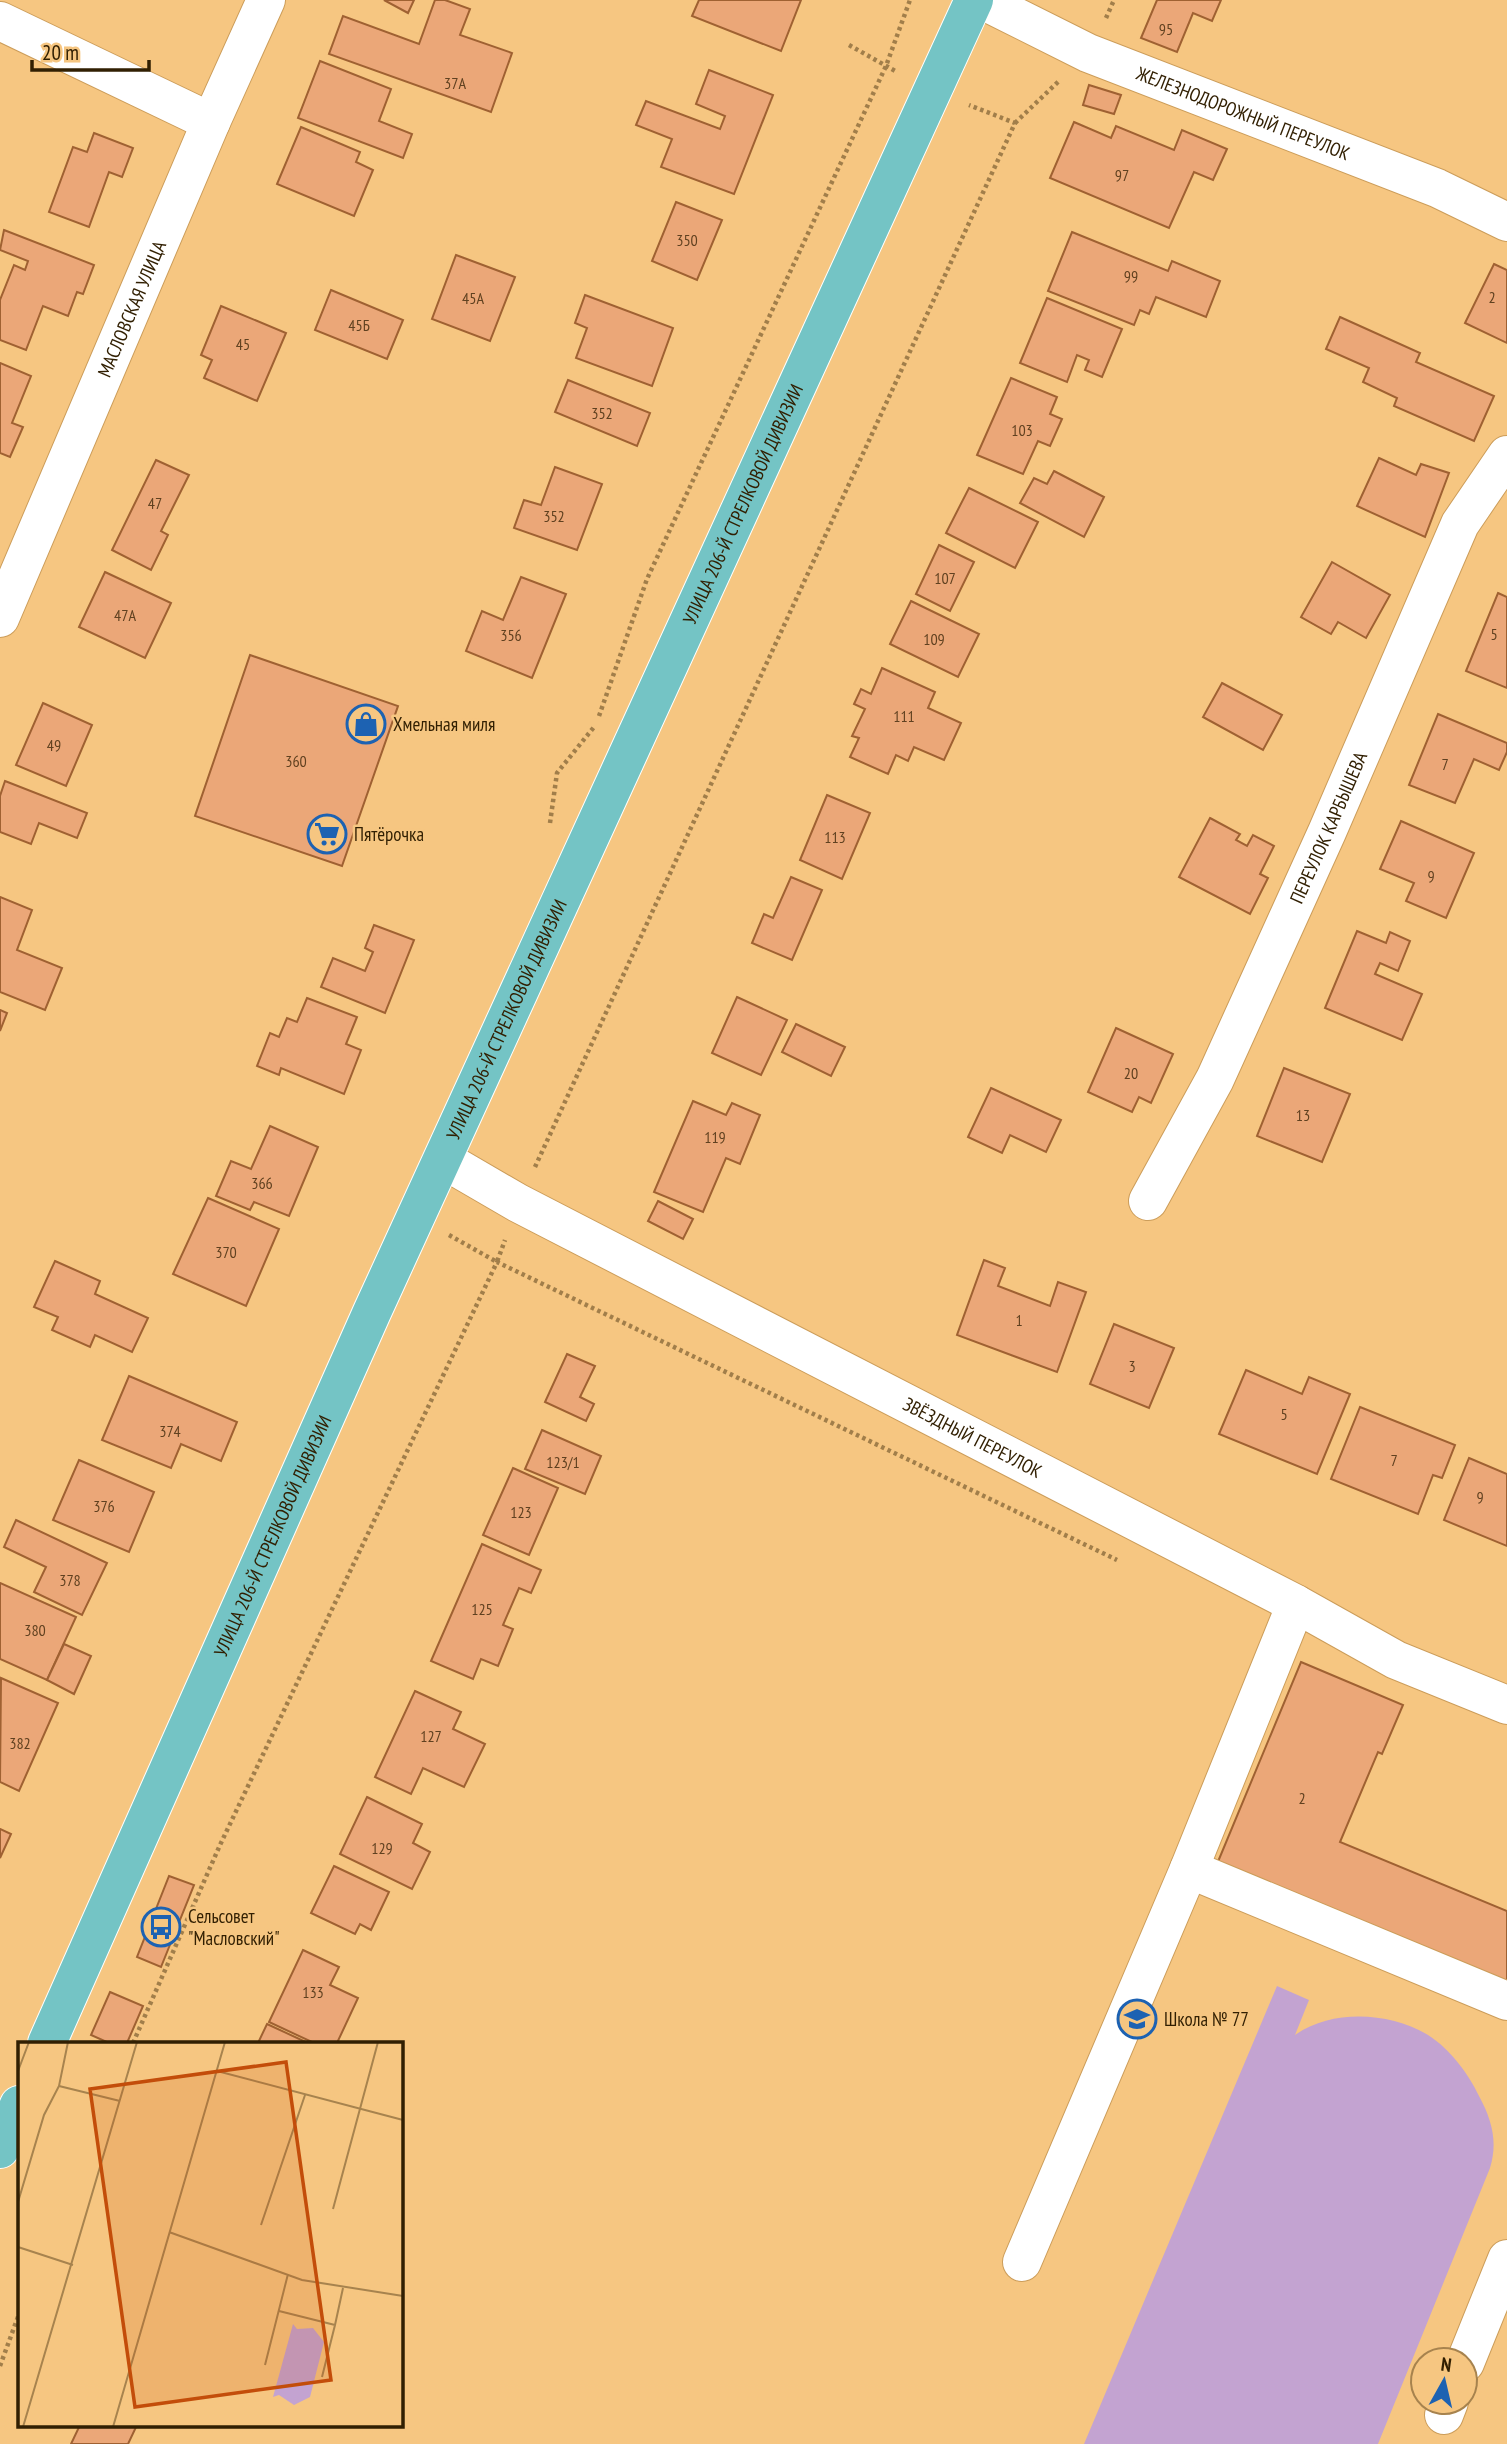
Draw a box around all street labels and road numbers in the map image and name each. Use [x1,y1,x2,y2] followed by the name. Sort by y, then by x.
[1132,61,1353,165] street label: ЖЕЛЕЗНОДОРОЖНЫЙ ПЕРЕУЛОК
[92,237,171,380] street label: МАСЛОВСКАЯ УЛИЦА
[677,380,808,628] street label: УЛИЦА 206-Й СТРЕЛКОВОЙ ДИВИЗИИ
[1284,748,1372,907] street label: ПЕРЕУЛОК КАРБЫШЕВА
[441,895,572,1143] street label: УЛИЦА 206-Й СТРЕЛКОВОЙ ДИВИЗИИ
[899,1392,1046,1483] street label: ЗВЁЗДНЫЙ ПЕРЕУЛОК
[208,1411,337,1660] street label: УЛИЦА 206-Й СТРЕЛКОВОЙ ДИВИЗИИ

